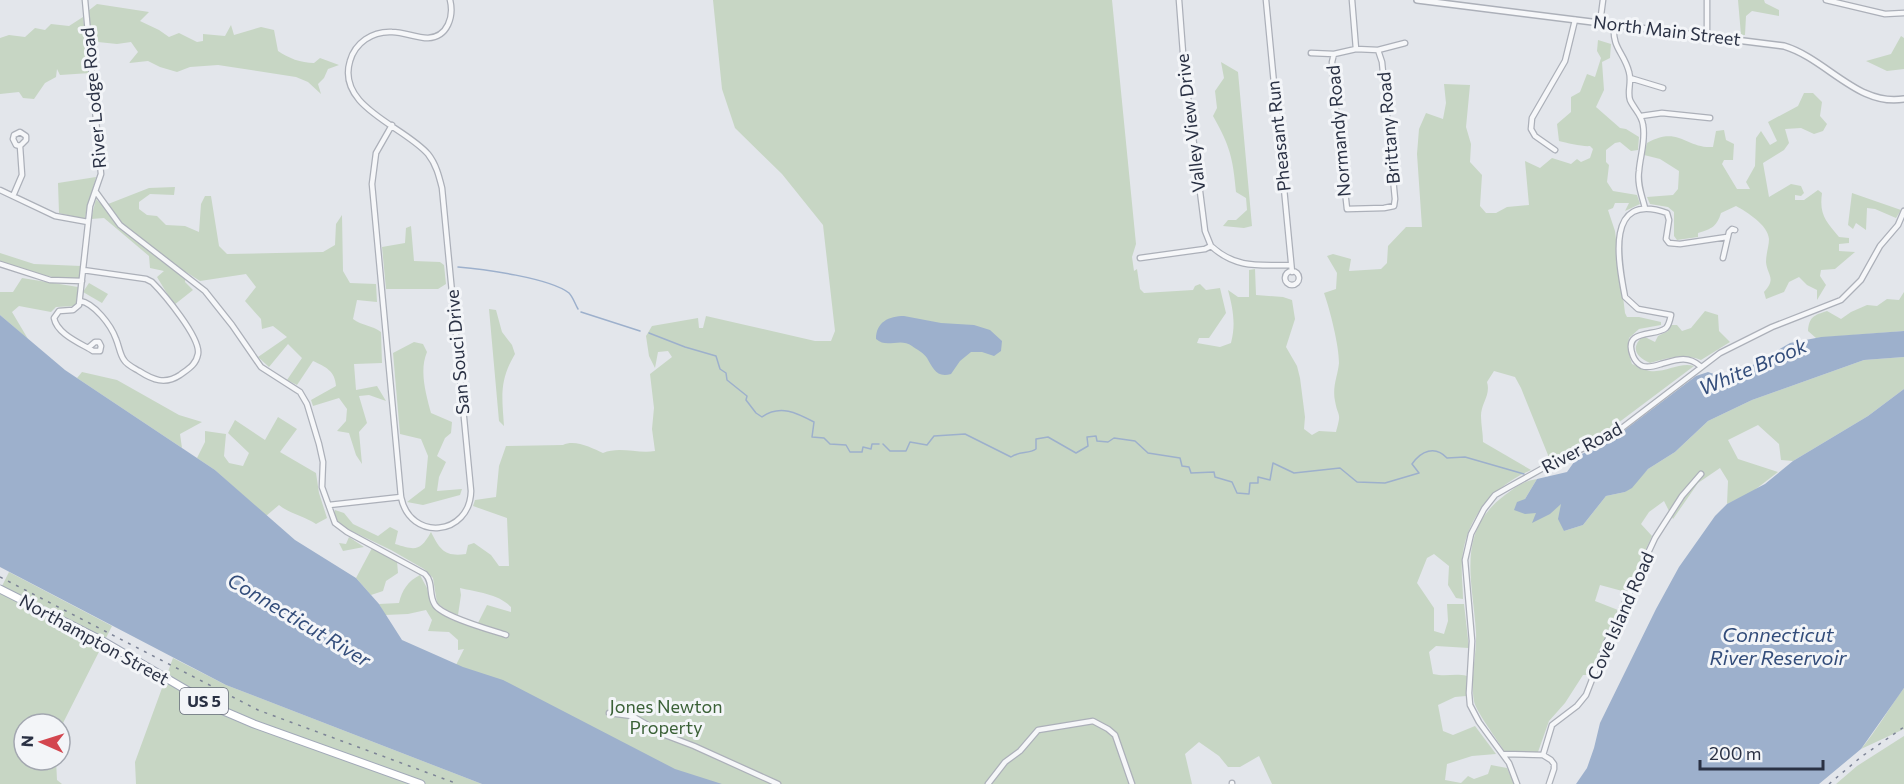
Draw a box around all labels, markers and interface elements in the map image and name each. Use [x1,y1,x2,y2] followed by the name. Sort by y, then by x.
[1592,10,1742,50] street label: North Main Street
[76,27,110,170] street label: River Lodge Road
[1171,53,1209,194] street label: Valley View Drive
[1321,64,1355,198] street label: Normandy Road
[1372,71,1404,185] street label: Brittany Road
[1261,79,1295,193] street label: Pheasant Run
[441,289,473,416] street label: San Souci Drive
[1695,332,1811,400] water label: White Brook
[1538,417,1625,477] street label: River Road
[1582,548,1658,683] street label: Cove Island Road
[224,567,376,672] water label: Connecticut River
[16,589,173,689] street label: Northampton Street
[1709,622,1848,669] water label: Connecticut River Reservoir
[180,688,228,714] road number: US 5
[609,695,723,738] park label: Jones Newton Property
[12,712,72,772] north arrow
[1700,733,1823,771] scale bar
[17,735,36,748] text: N
[1709,742,1762,764] text: 200 m

